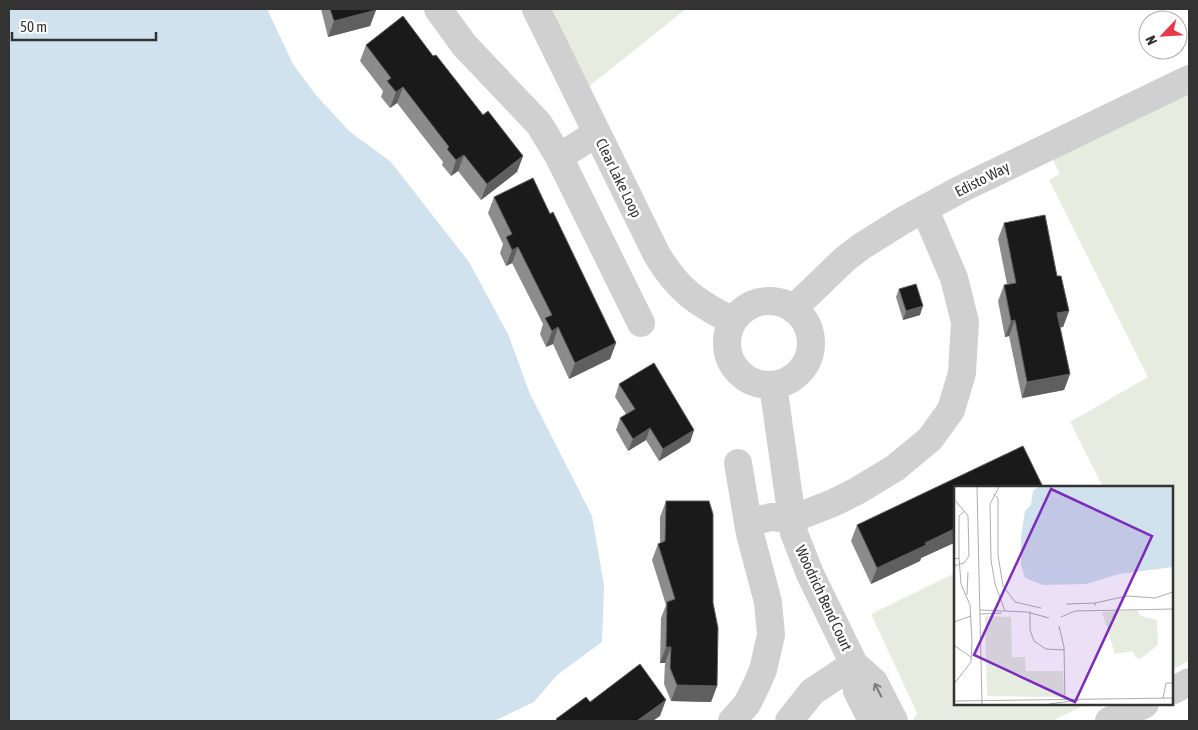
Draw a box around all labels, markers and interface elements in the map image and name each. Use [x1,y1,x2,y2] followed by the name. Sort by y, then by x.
[12,10,156,42] scale bar
[1138,10,1188,60] north arrow
[20,18,47,35] text: 50 m
[1142,33,1160,48] text: N
[593,136,645,220] street label: Clear Lake Loop
[952,158,1012,200] street label: Edisto Way
[954,486,1173,705] inset map
[792,543,856,653] street label: Woodrich Bend Court
[873,683,882,698] one-way arrow

